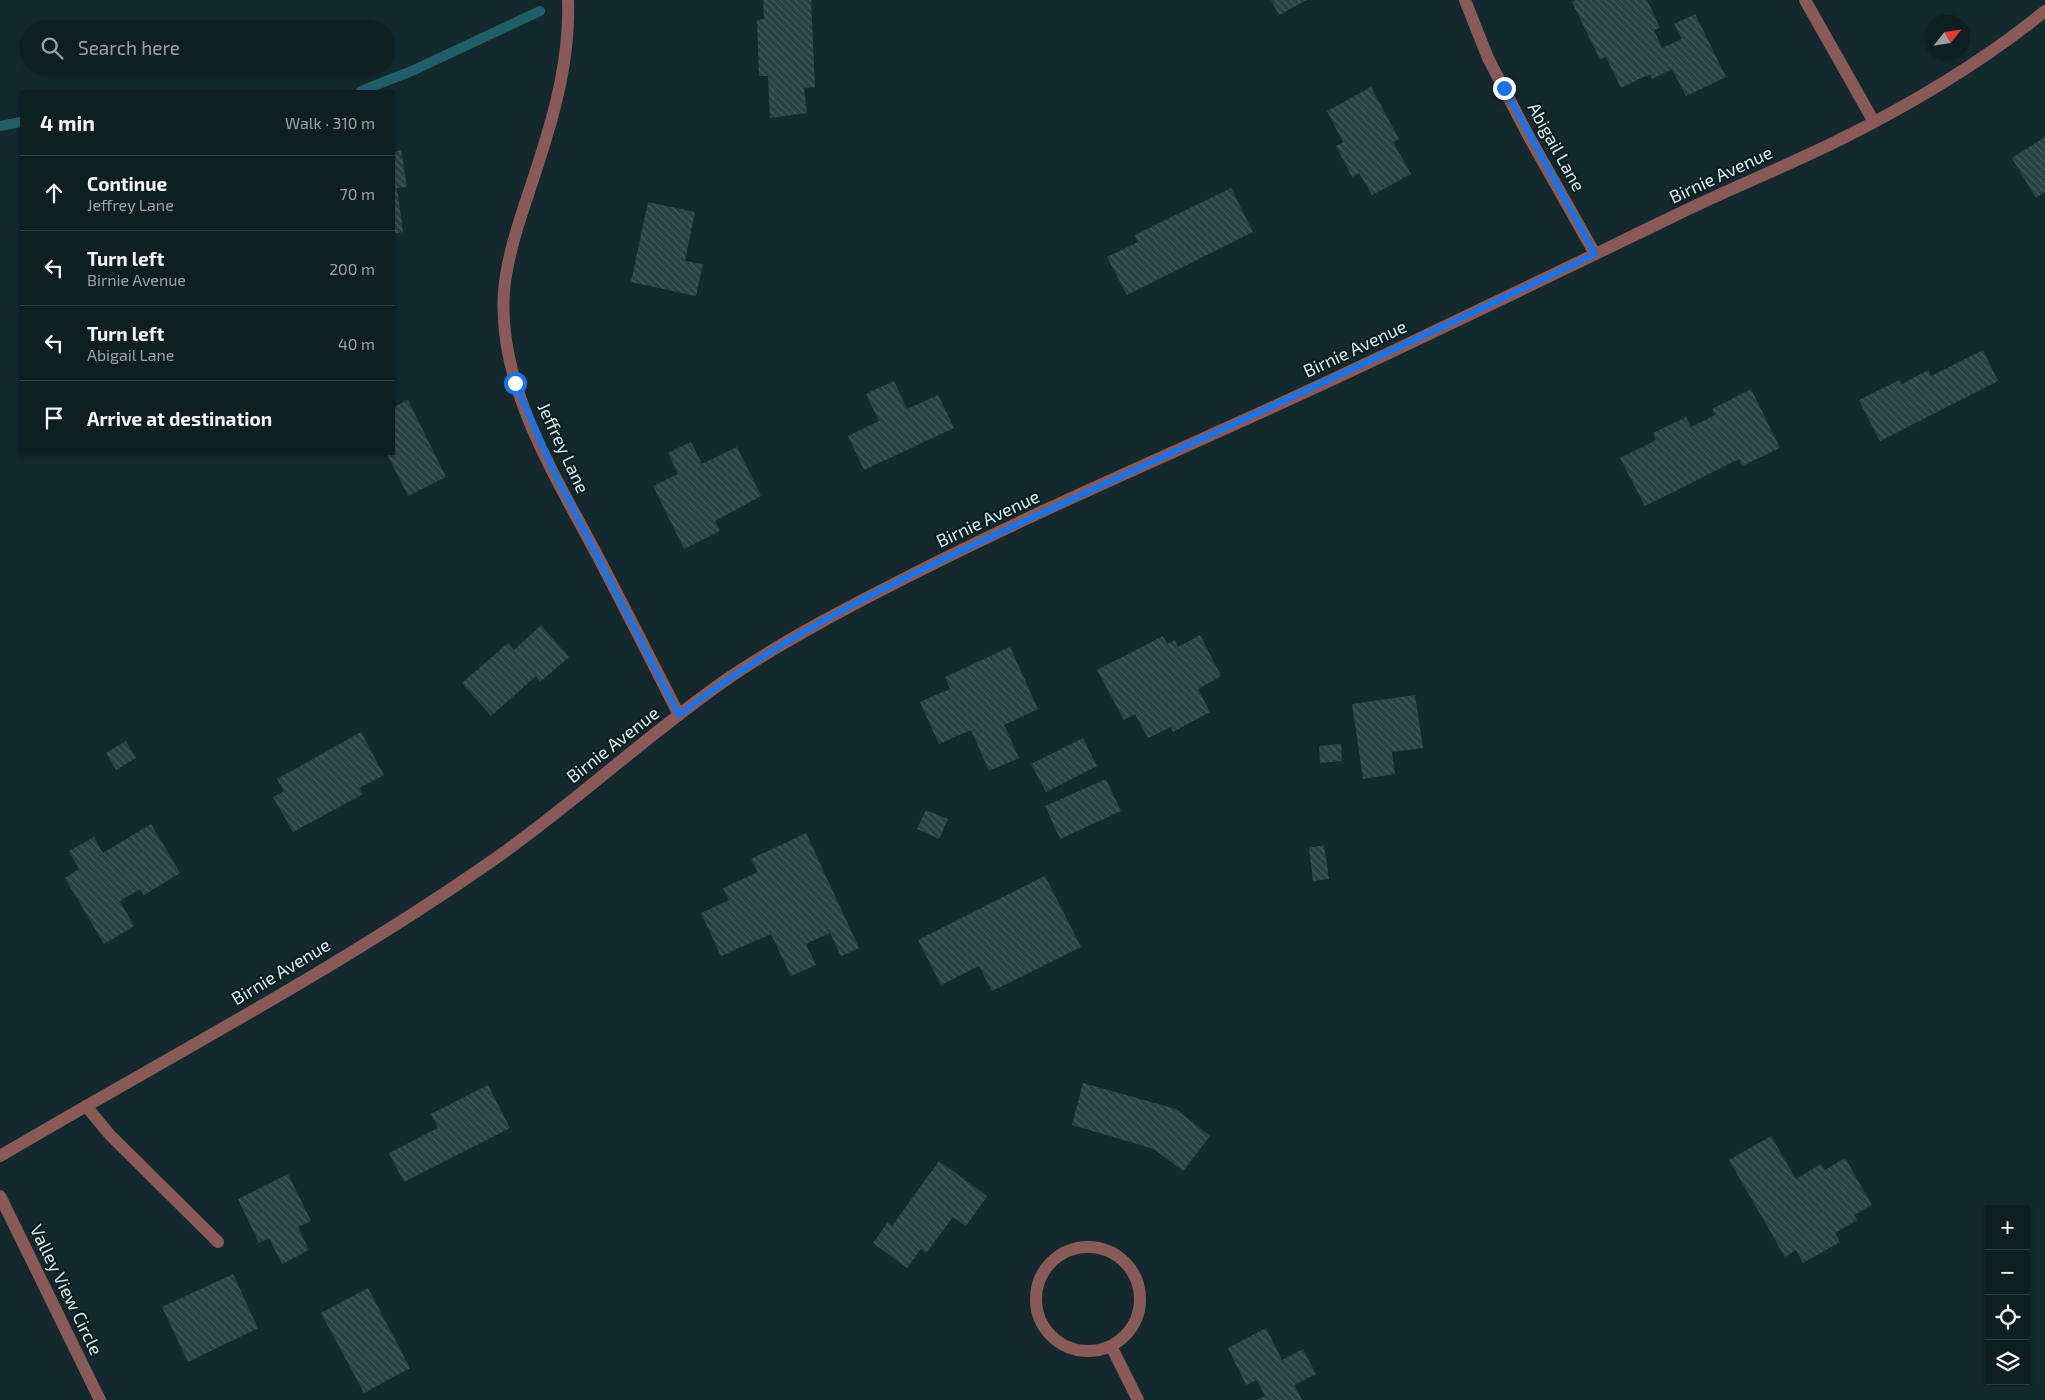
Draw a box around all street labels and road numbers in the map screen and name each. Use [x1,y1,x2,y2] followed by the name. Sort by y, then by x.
[1523,98,1590,195] street label: Abigail Lane
[1665,141,1776,208] street label: Birnie Avenue
[1299,315,1410,382] street label: Birnie Avenue
[533,399,594,496] street label: Jeffrey Lane
[932,485,1043,552] street label: Birnie Avenue
[562,701,663,787] street label: Birnie Avenue
[227,933,334,1009] street label: Birnie Avenue
[26,1221,108,1358] street label: Valley View Circle

